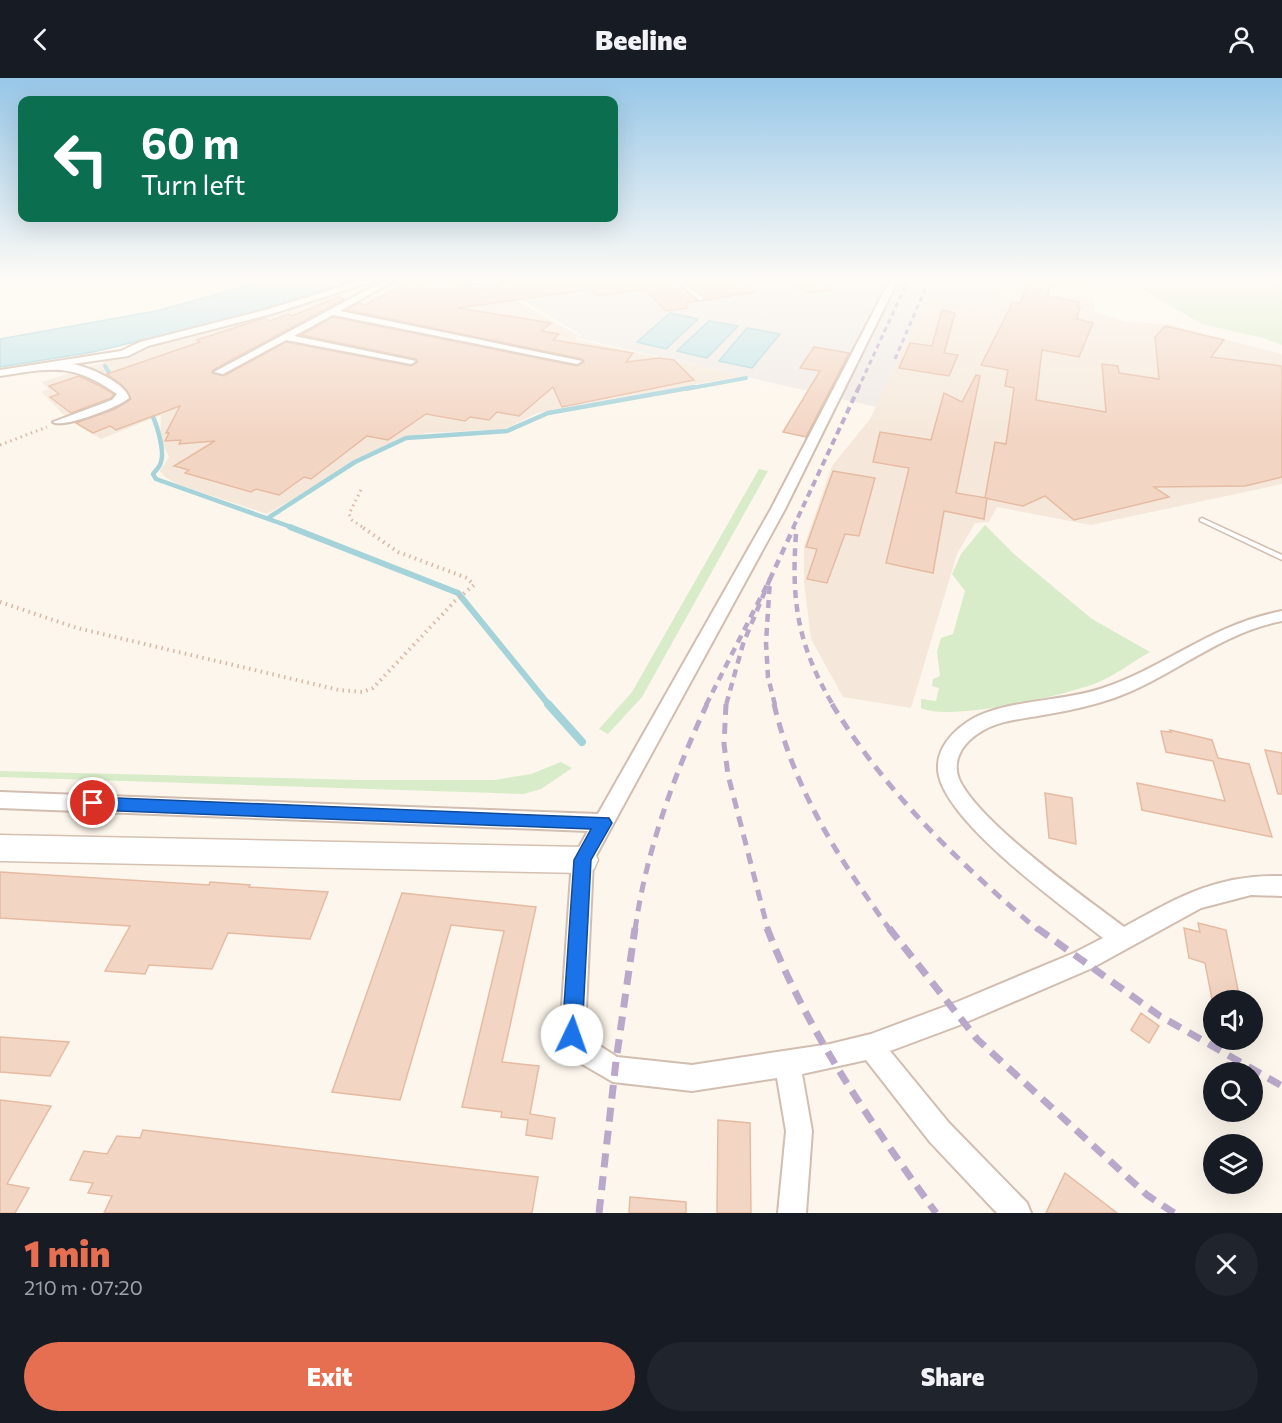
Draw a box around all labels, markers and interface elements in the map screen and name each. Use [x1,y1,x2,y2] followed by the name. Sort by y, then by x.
[24,23,57,56] icon: back
[595,23,687,56] text: Beeline
[1225,23,1258,56] icon: person
[141,116,240,168] text: 60 m
[42,120,120,198] icon: left
[141,168,245,201] text: Turn left
[67,777,118,828] pin
[76,786,109,819] icon: arrive
[1203,990,1263,1194] map controls
[1203,990,1263,1050] button: sound
[540,1003,604,1067] position arrow
[1203,1062,1263,1122] button: search
[1203,1134,1263,1194] button: layers
[24,1230,110,1274] text: 1 min
[1195,1233,1258,1296] button: close
[24,1275,143,1299] text: 210 m · 07:20
[24,1342,635,1411] button: Exit
[647,1342,1258,1411] button: Share

